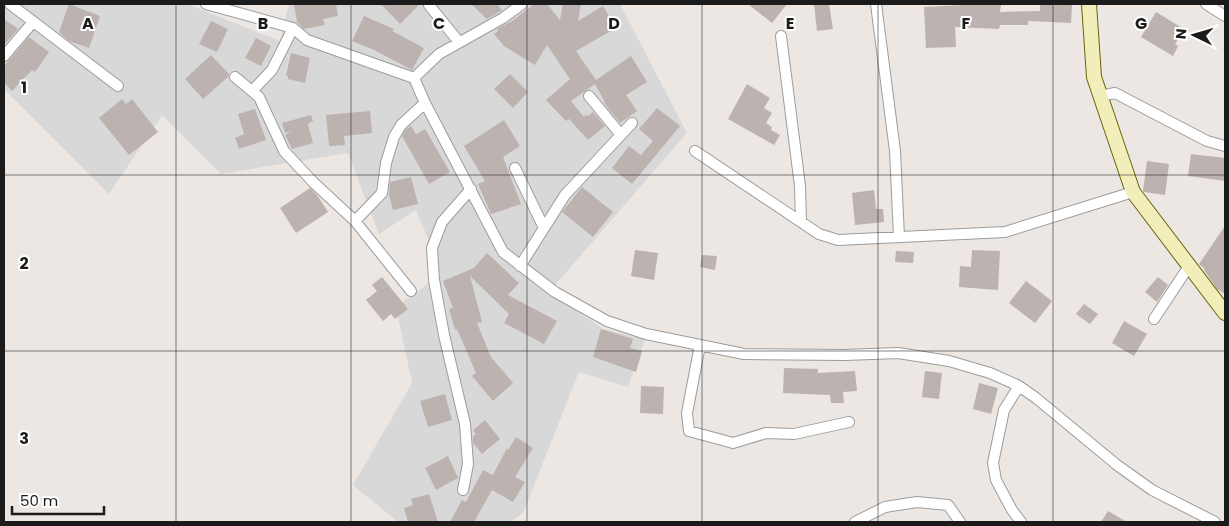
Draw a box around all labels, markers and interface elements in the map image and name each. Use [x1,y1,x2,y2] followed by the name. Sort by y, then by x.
[1169,10,1219,60] north arrow
[82,12,94,35] text: A
[258,12,268,35] text: B
[433,12,445,35] text: C
[608,12,620,35] text: D
[786,12,794,35] text: E
[962,12,971,35] text: F
[1135,12,1147,35] text: G
[1171,28,1191,40] text: N
[21,76,27,99] text: 1
[19,252,29,275] text: 2
[19,427,29,450] text: 3
[12,484,105,516] scale bar
[20,490,58,511] text: 50 m

